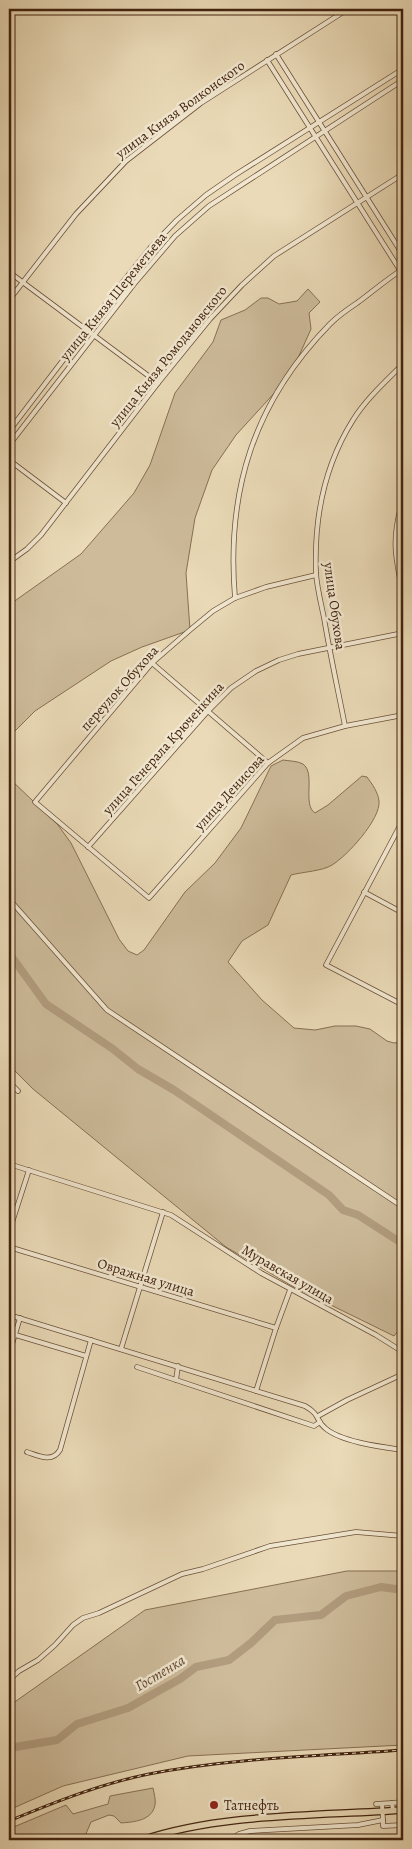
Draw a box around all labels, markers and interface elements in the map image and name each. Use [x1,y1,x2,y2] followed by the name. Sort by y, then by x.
[111,56,249,163] street label: улица Князя Волконского
[55,228,172,365] street label: улица Князя Шереметьева
[105,282,231,432] street label: улица Князя Ромодановского
[319,560,350,652] street label: улица Обухова
[76,641,163,735] street label: переулок Обухова
[98,677,229,820] street label: улица Генерала Крюченкина
[189,750,269,835] street label: улица Денисова
[238,1240,338,1309] street label: Муравская улица
[95,1254,197,1301] street label: Овражная улица
[131,1650,189,1696] water label: Гостенка
[224,1796,279,1815] place label: Татнефть
[208,1799,220,1811] marker: Татнефть

